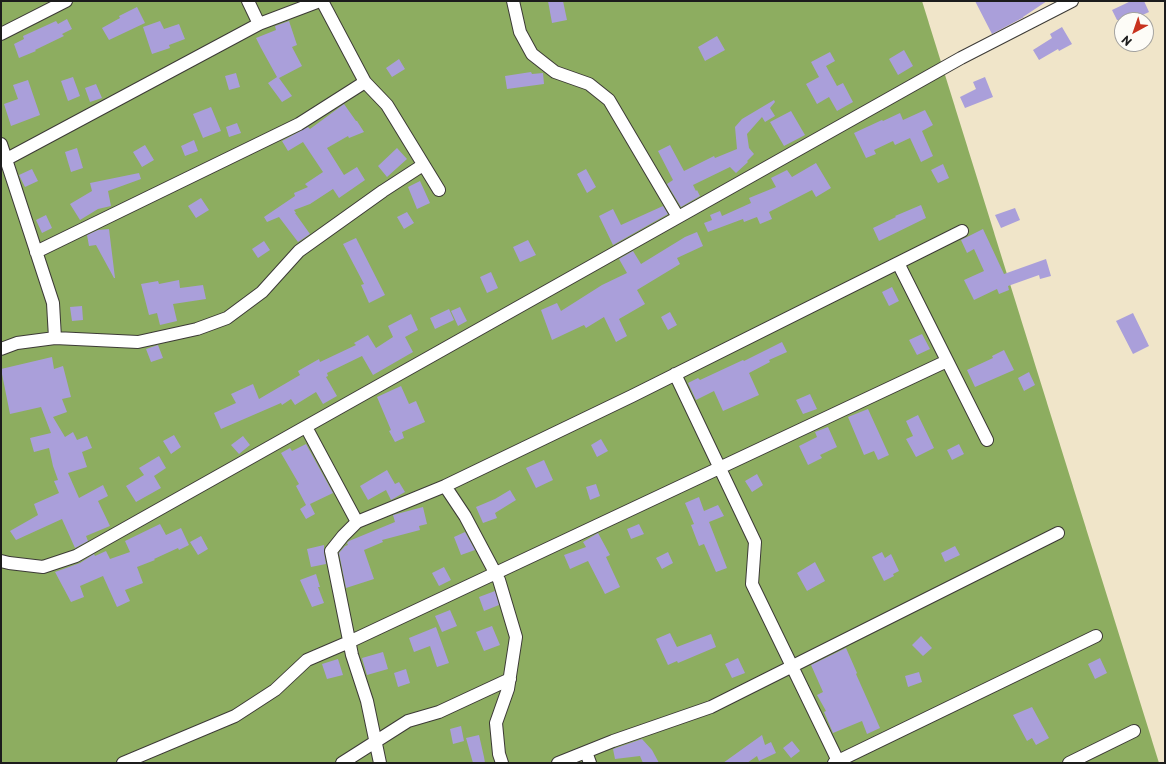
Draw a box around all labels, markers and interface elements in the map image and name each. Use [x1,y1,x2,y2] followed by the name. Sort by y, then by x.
[1114,12,1154,52] north arrow
[1118,31,1135,50] text: N

